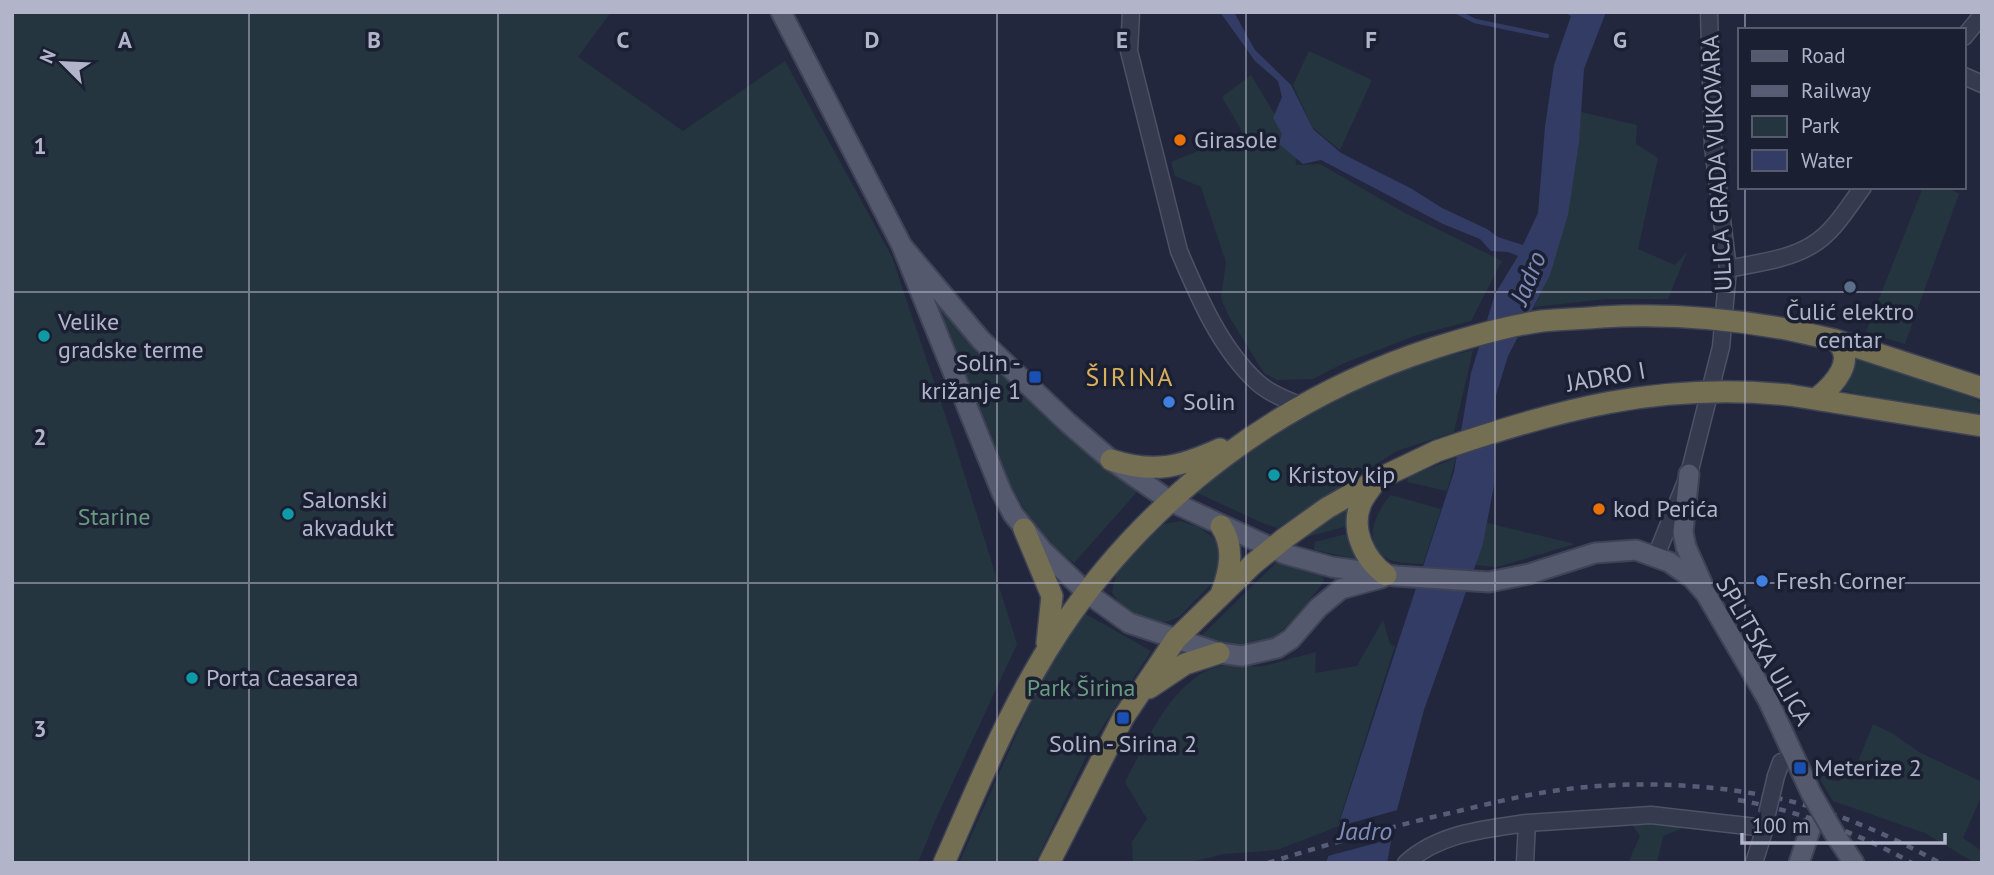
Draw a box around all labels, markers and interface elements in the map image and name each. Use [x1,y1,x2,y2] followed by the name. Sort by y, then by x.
[118,25,132,54] text: A
[367,25,381,54] text: B
[617,25,630,54] text: C
[865,25,879,54] text: D
[1116,25,1128,54] text: E
[1365,25,1377,54] text: F
[1613,25,1627,54] text: G
[28,28,98,98] north arrow
[1738,28,1966,189] legend
[1694,34,1739,292] street label: ULICA GRADA VUKOVARA
[1801,42,1845,69] text: Road
[34,46,61,67] text: N
[1801,77,1871,104] text: Railway
[1801,112,1840,139] text: Park
[1194,124,1277,155] place label: Girasole
[33,131,47,160] text: 1
[1172,132,1188,148] marker: Girasole
[1801,147,1853,174] text: Water
[1501,246,1553,311] water label: Jadro
[1842,279,1858,295] marker: Čulić elektro centar
[1786,296,1914,355] place label: Čulić elektro centar
[57,306,204,365] place label: Velike gradske terme
[36,328,52,344] marker: Velike gradske terme
[921,347,1021,406] place label: Solin - križanje 1
[1563,354,1648,399] street label: JADRO I
[1085,360,1175,393] district label: ŠIRINA
[1027,369,1043,385] marker: Solin - križanje 1
[1183,386,1235,417] place label: Solin
[1161,394,1177,410] marker: Solin
[33,422,47,451] text: 2
[1288,459,1395,490] place label: Kristov kip
[1266,467,1282,483] marker: Kristov kip
[302,484,394,543] place label: Salonski akvadukt
[1613,493,1718,524] place label: kod Perića
[78,501,150,532] park label: Starine
[1591,501,1607,517] marker: kod Perića
[280,506,296,522] marker: Salonski akvadukt
[1776,565,1906,596] place label: Fresh Corner
[1709,571,1820,731] street label: SPLITSKA ULICA
[1754,573,1770,589] marker: Fresh Corner
[206,662,358,693] place label: Porta Caesarea
[184,670,200,686] marker: Porta Caesarea
[1027,672,1135,703] park label: Park Širina
[1115,710,1131,726] marker: Solin - Sirina 2
[33,714,47,743] text: 3
[1049,728,1197,759] place label: Solin - Sirina 2
[1814,752,1922,783] place label: Meterize 2
[1792,760,1808,776] marker: Meterize 2
[1742,802,1945,846] scale bar
[1752,812,1809,839] text: 100 m
[1336,814,1392,847] water label: Jadro

